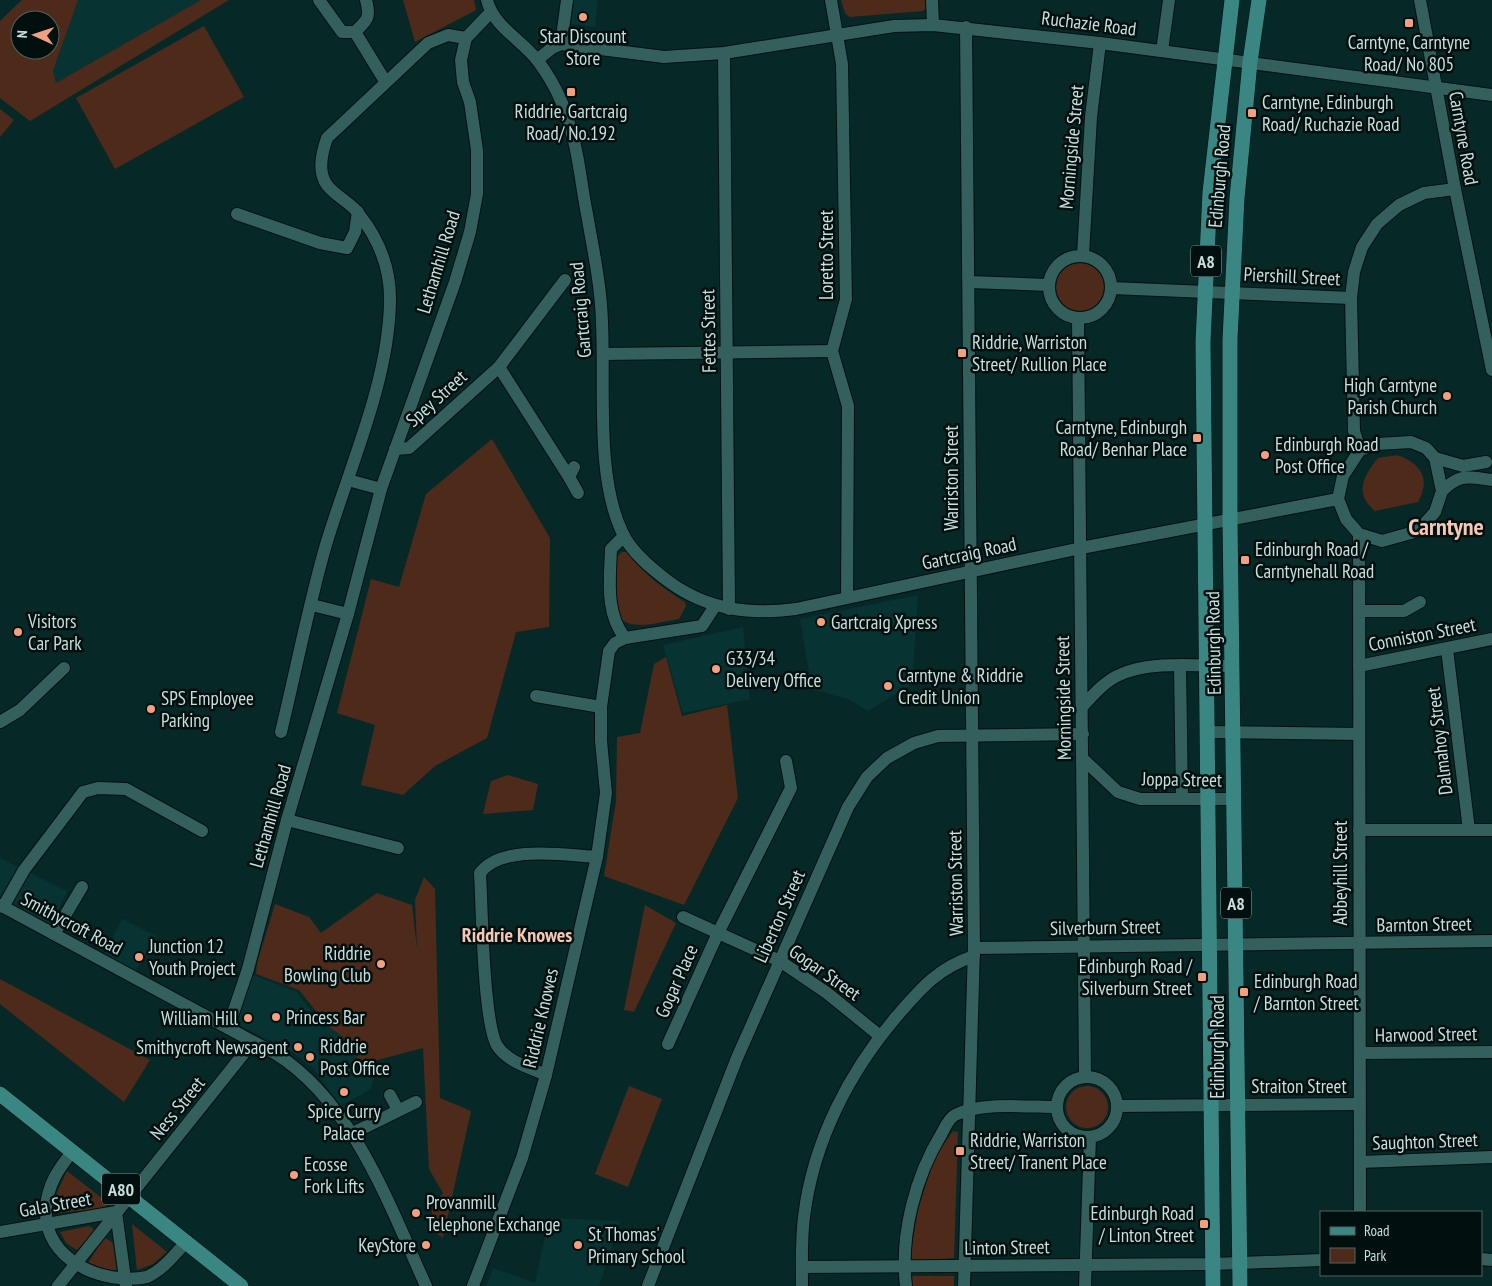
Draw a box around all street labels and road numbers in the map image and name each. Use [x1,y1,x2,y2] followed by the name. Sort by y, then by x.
[1040,5,1138,41] street label: Ruchazie Road
[1054,83,1088,210] street label: Morningside Street
[1444,89,1484,187] street label: Carntyne Road
[1203,123,1235,229] street label: Edinburgh Road
[411,208,465,316] street label: Lethamhill Road
[814,209,838,300] street label: Loretto Street
[1191,246,1221,276] road number: A8
[564,261,596,359] street label: Gartcraig Road
[1243,261,1342,291] street label: Piershill Street
[695,288,721,373] street label: Fettes Street
[401,364,472,432] street label: Spey Street
[939,424,963,531] street label: Warriston Street
[920,531,1018,575] street label: Gartcraig Road
[1200,591,1226,695] street label: Edinburgh Road
[1366,612,1478,656] street label: Conniston Street
[1050,635,1076,760] street label: Morningside Street
[1420,685,1458,796] street label: Dalmahoy Street
[244,762,296,870] street label: Lethamhill Road
[1141,766,1223,792] street label: Joppa Street
[1328,820,1352,925] street label: Abbeyhill Street
[942,829,968,936] street label: Warriston Street
[748,865,810,966] street label: Liberton Street
[17,886,127,960] street label: Smithycroft Road
[1221,888,1251,918] road number: A8
[1376,911,1473,937] street label: Barnton Street
[1050,914,1161,940] street label: Silverburn Street
[785,939,866,1006] street label: Gogar Street
[649,941,703,1021] street label: Gogar Place
[517,966,563,1070] street label: Riddrie Knowes
[1205,995,1229,1099] street label: Edinburgh Road
[1375,1021,1478,1047] street label: Harwood Street
[144,1071,210,1144] street label: Ness Street
[1251,1074,1347,1098] street label: Straiton Street
[1372,1127,1479,1155] street label: Saughton Street
[102,1174,140,1204] road number: A80
[17,1186,93,1222] street label: Gala Street
[964,1234,1051,1260] street label: Linton Street

